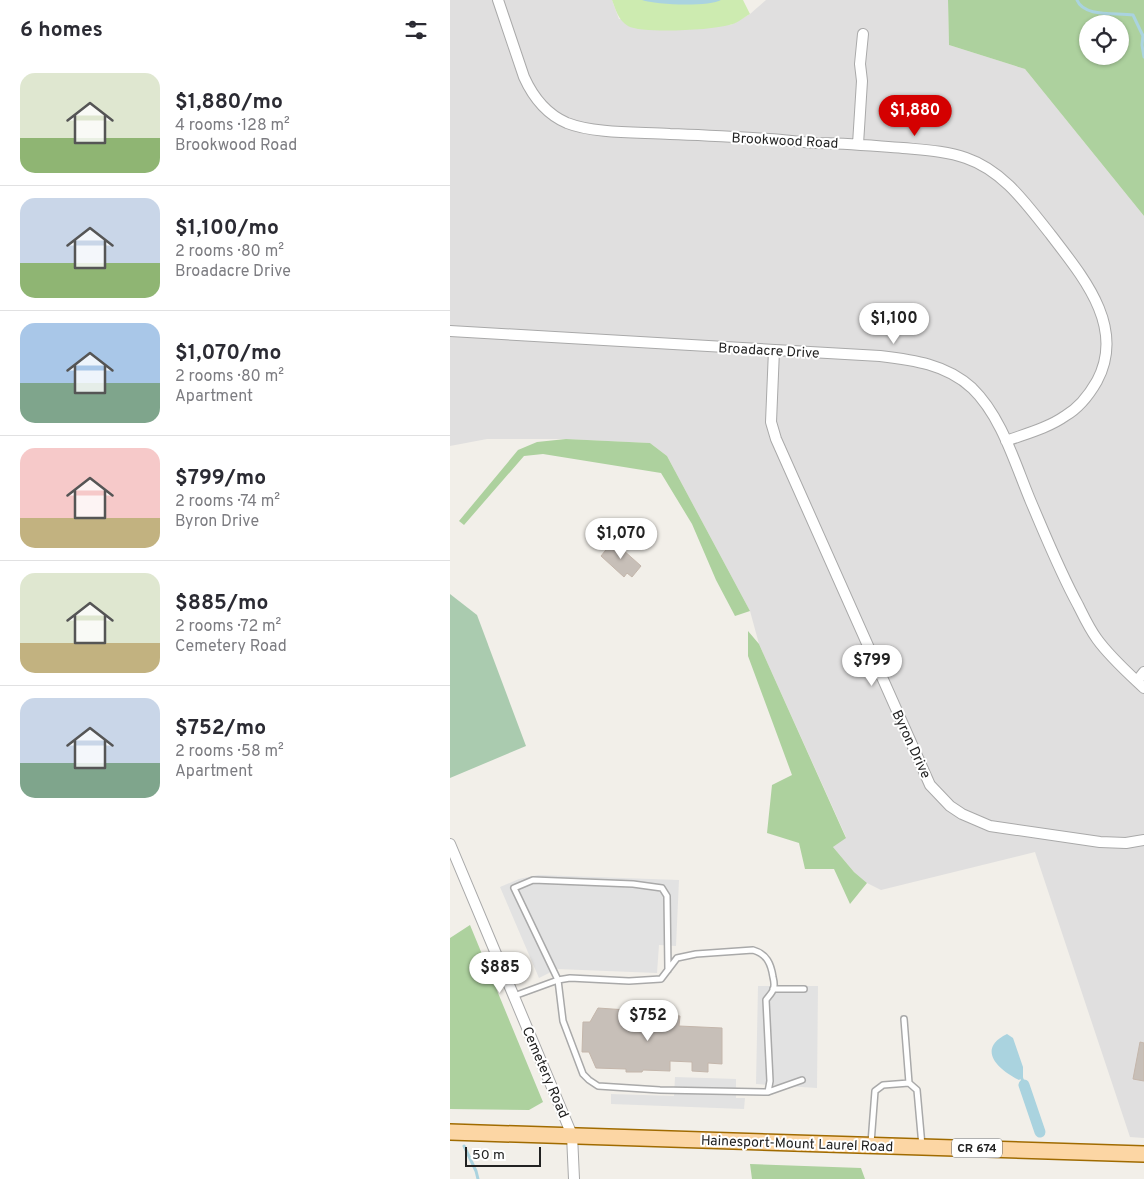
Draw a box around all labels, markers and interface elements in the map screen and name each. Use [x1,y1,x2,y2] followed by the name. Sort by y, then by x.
[1079,15,1129,65] map controls
[1079,15,1129,65] button: locate
[402,16,430,44] icon: filters
[20,17,103,44] text: 6 homes
[175,89,283,116] text: $1,880/mo
[60,93,120,153] icon: home
[874,94,956,137] pin: $1,880
[890,101,940,121] text: $1,880
[175,116,290,136] text: 4 rooms · 128 m²
[731,130,839,153] street label: Brookwood Road
[175,136,297,156] text: Brookwood Road
[175,215,279,242] text: $1,100/mo
[60,218,120,278] icon: home
[175,242,284,262] text: 2 rooms · 80 m²
[175,262,291,282] text: Broadacre Drive
[853,302,935,345] pin: $1,100
[870,309,918,329] text: $1,100
[175,340,281,367] text: $1,070/mo
[718,340,820,363] street label: Broadacre Drive
[60,343,120,403] icon: home
[175,367,284,387] text: 2 rooms · 80 m²
[175,387,253,407] text: Apartment
[175,465,266,492] text: $799/mo
[60,468,120,528] icon: home
[175,492,280,512] text: 2 rooms · 74 m²
[175,512,259,532] text: Byron Drive
[580,518,662,560] pin: $1,070
[596,524,646,544] text: $1,070
[175,590,268,617] text: $885/mo
[60,593,120,653] icon: home
[175,617,281,637] text: 2 rooms · 72 m²
[175,637,287,657] text: Cemetery Road
[842,644,902,687] pin: $799
[853,651,891,671] text: $799
[887,708,934,782] street label: Byron Drive
[175,715,266,742] text: $752/mo
[60,718,120,778] icon: home
[175,742,284,762] text: 2 rooms · 58 m²
[175,762,253,782] text: Apartment
[470,952,530,994] pin: $885
[480,958,520,978] text: $885
[618,1000,678,1042] pin: $752
[629,1006,667,1026] text: $752
[518,1024,572,1121] street label: Cemetery Road
[700,1133,893,1156] street label: Hainesport-Mount Laurel Road
[952,1138,1002,1158] road number: CR 674
[465,1144,541,1167] scale bar
[472,1147,505,1164] text: 50 m

